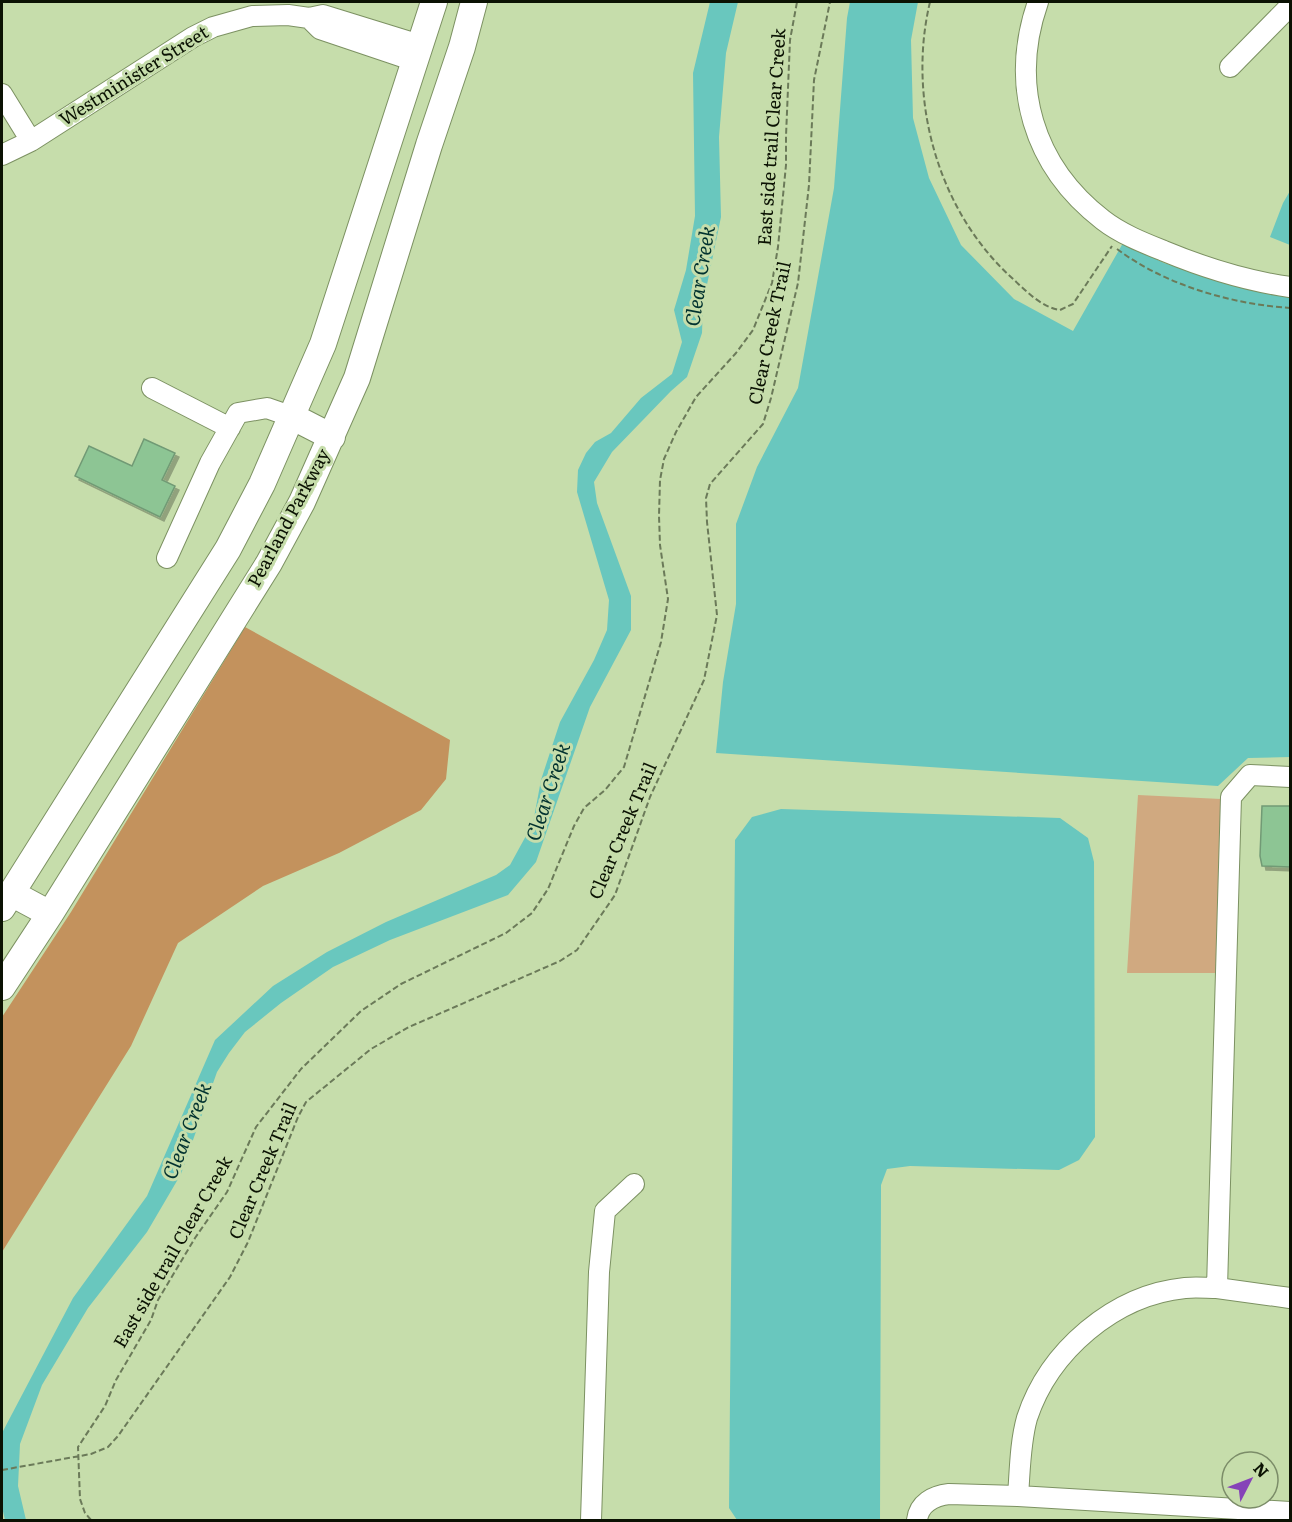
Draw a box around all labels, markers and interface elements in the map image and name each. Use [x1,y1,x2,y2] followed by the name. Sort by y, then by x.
[53,18,214,132] street label: Westminister Street
[749,26,792,247] street label: East side trail Clear Creek
[675,223,721,328] water label: Clear Creek
[740,258,797,407] street label: Clear Creek Trail
[240,443,336,591] street label: Pearland Parkway
[516,738,576,844] water label: Clear Creek
[581,758,663,903] street label: Clear Creek Trail
[153,1077,217,1183] water label: Clear Creek
[221,1098,303,1243] street label: Clear Creek Trail
[106,1149,238,1352] street label: East side trail Clear Creek
[1220,1450,1280,1510] north arrow
[1248,1456,1275,1482] text: N

